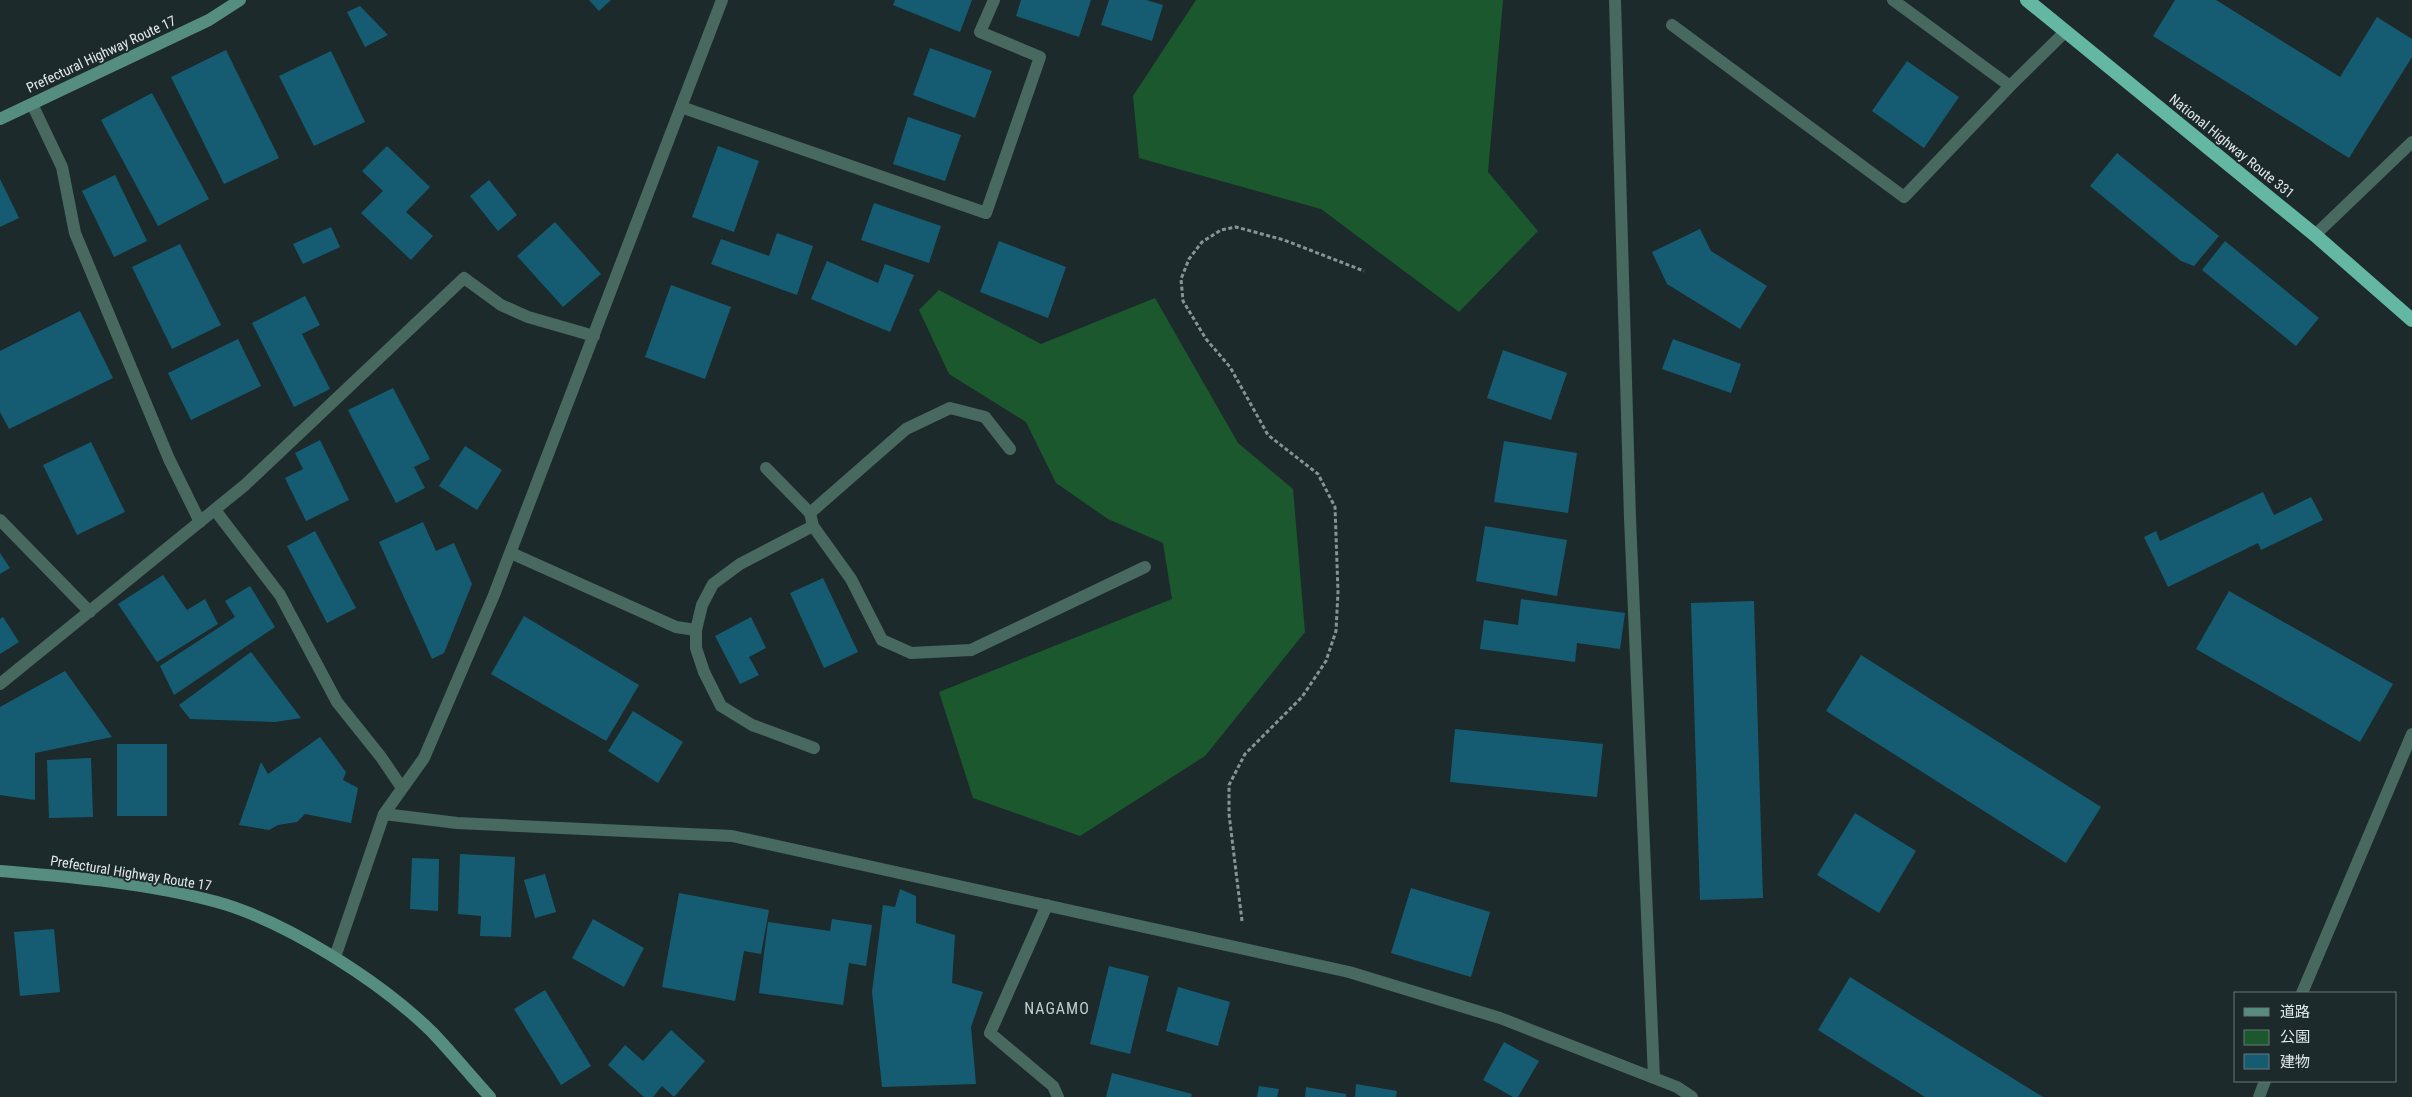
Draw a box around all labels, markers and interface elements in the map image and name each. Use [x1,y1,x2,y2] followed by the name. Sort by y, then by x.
[24,12,178,96] street label: Prefectural Highway Route 17
[2166,91,2298,201] street label: National Highway Route 331
[49,852,213,894] street label: Prefectural Highway Route 17
[2234,992,2397,1082] legend
[1024,999,1090,1018] district label: NAGAMO
[2280,1003,2310,1021] text: 道路
[2280,1028,2310,1046] text: 公園
[2280,1053,2310,1071] text: 建物

